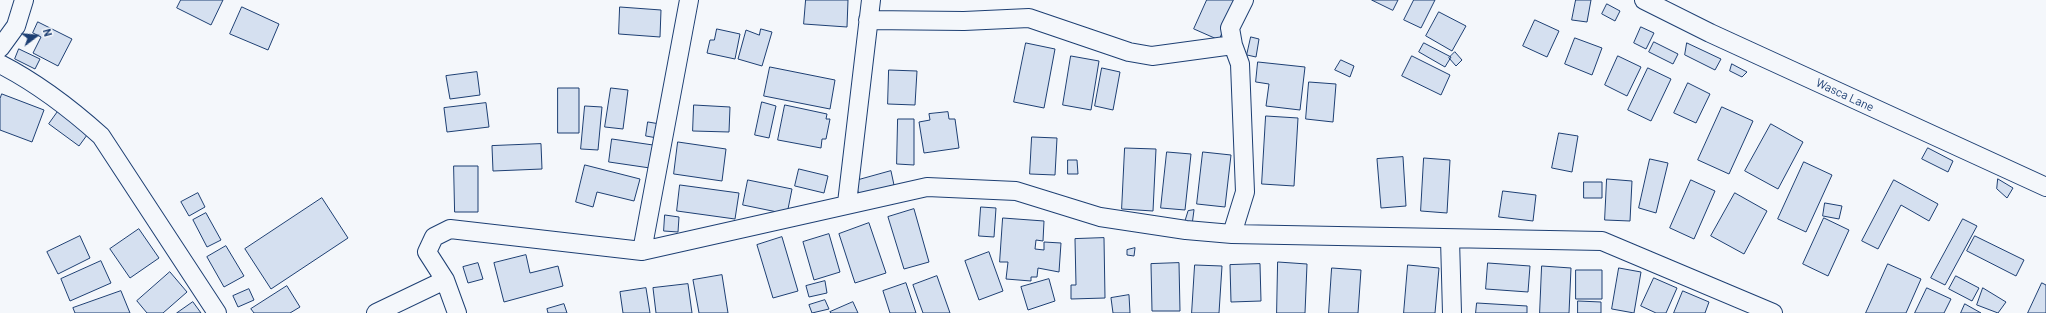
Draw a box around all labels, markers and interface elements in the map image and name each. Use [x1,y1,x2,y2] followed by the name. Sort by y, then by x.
[16,16,56,56] north arrow
[41,27,55,38] text: N
[1814,75,1876,115] street label: Wasca Lane

